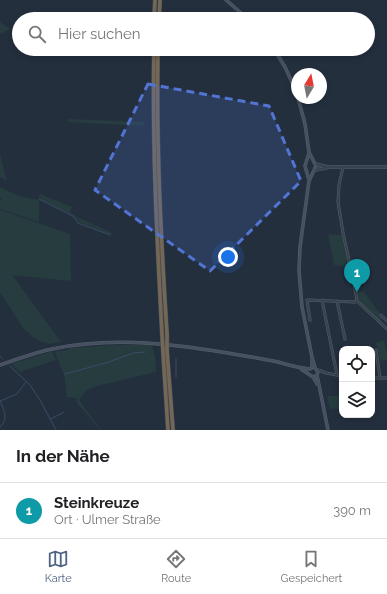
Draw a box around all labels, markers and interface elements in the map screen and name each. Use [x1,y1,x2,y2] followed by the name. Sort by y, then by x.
[12,12,375,56] search box
[26,23,48,45] icon: search
[58,25,141,43] text: Hier suchen
[291,68,327,104] north arrow
[218,247,238,267] your location
[344,259,370,292] pin: 1
[339,346,375,418] map controls
[339,346,375,382] button: locate
[339,382,375,418] button: layers
[16,446,110,466] text: In der Nähe
[54,494,139,512] text: Steinkreuze
[26,503,32,518] text: 1
[333,503,371,518] text: 390 m
[54,512,161,527] text: Ort · Ulmer Straße
[45,548,72,585] tab: Karte
[161,548,191,585] tab: Route
[281,548,342,585] tab: Gespeichert

